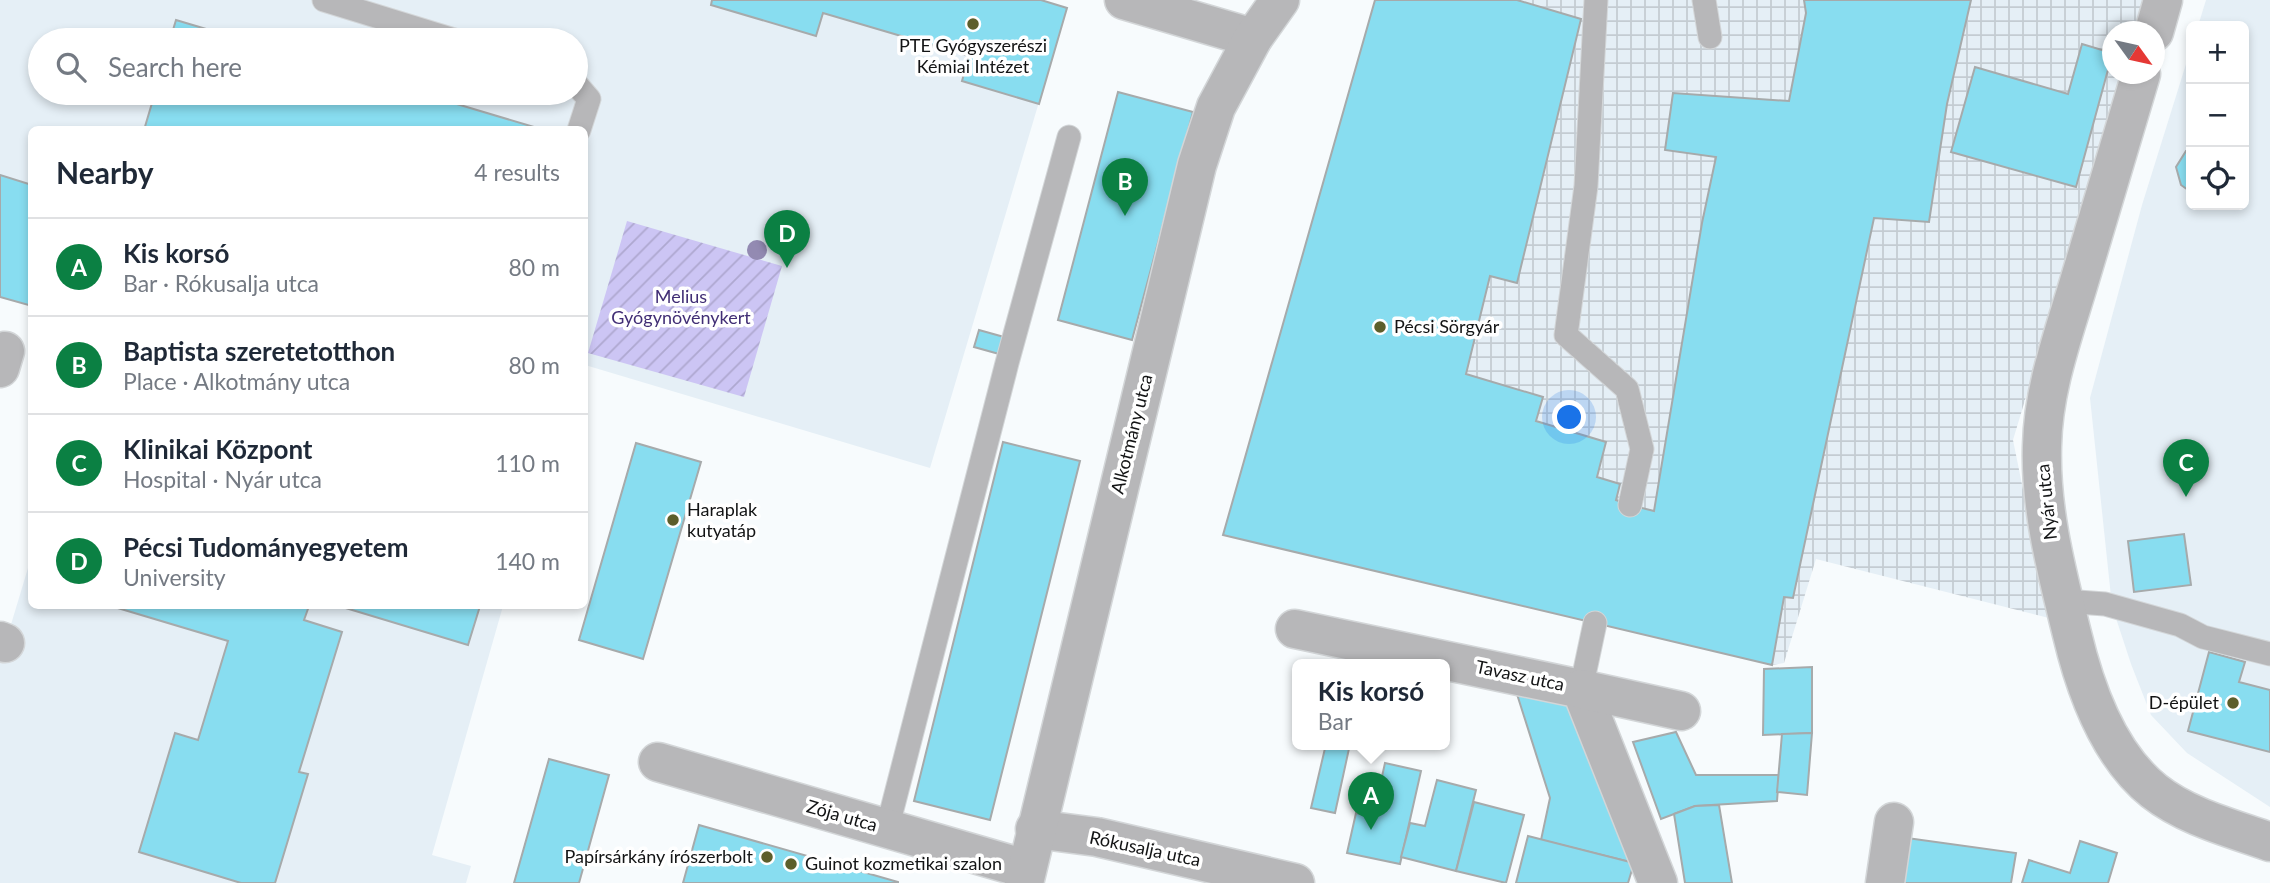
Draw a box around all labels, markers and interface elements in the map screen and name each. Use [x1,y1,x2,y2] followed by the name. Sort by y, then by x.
[965,16,981,32] marker: PTE Gyógyszerészi Kémiai Intézet
[2102,21,2165,84] north arrow
[2186,21,2249,210] map controls
[2186,21,2249,84] button: +
[28,28,588,105] search box
[899,34,1047,77] place label: PTE Gyógyszerészi Kémiai Intézet
[52,48,90,86] icon: search
[108,51,242,83] text: Search here
[2186,84,2249,147] button: −
[2186,147,2249,210] button: locate
[56,154,154,190] text: Nearby
[474,158,560,186] text: 4 results
[1102,158,1148,216] pin: B
[764,210,810,268] pin: D
[123,237,229,269] text: Kis korsó
[71,253,87,281] text: A
[509,253,560,281] text: 80 m
[123,269,319,297] text: Bar · Rókusalja utca
[611,285,751,328] park label: Melius Gyógynövénykert
[1394,315,1500,337] place label: Pécsi Sörgyár
[1372,319,1388,335] marker: Pécsi Sörgyár
[123,335,395,367] text: Baptista szeretetotthon
[71,351,87,379] text: B
[509,351,560,379] text: 80 m
[123,367,350,395] text: Place · Alkotmány utca
[1106,372,1157,496] street label: Alkotmány utca
[1552,400,1586,434] your location
[123,433,313,465] text: Klinikai Központ
[2163,439,2209,497] pin: C
[71,449,87,477] text: C
[495,449,560,477] text: 110 m
[2031,463,2061,541] street label: Nyár utca
[123,465,322,493] text: Hospital · Nyár utca
[687,498,758,541] place label: Haraplak kutyatáp
[665,512,681,528] marker: Haraplak kutyatáp
[123,531,408,563] text: Pécsi Tudományegyetem
[70,547,88,575] text: D
[495,547,560,575] text: 140 m
[123,563,226,591] text: University
[1474,655,1566,695] street label: Tavasz utca
[1292,659,1450,750] popup
[1318,675,1424,707] text: Kis korsó
[2149,691,2220,713] place label: D-épület
[2225,695,2241,711] marker: D-épület
[1318,707,1352,735] text: Bar
[1348,772,1394,830] pin: A
[804,794,880,836] street label: Zója utca
[1088,826,1203,871] street label: Rókusalja utca
[564,845,754,867] place label: Papírsárkány írószerbolt
[759,849,775,865] marker: Papírsárkány írószerbolt
[805,852,1002,874] place label: Guinot kozmetikai szalon
[783,856,799,872] marker: Guinot kozmetikai szalon

